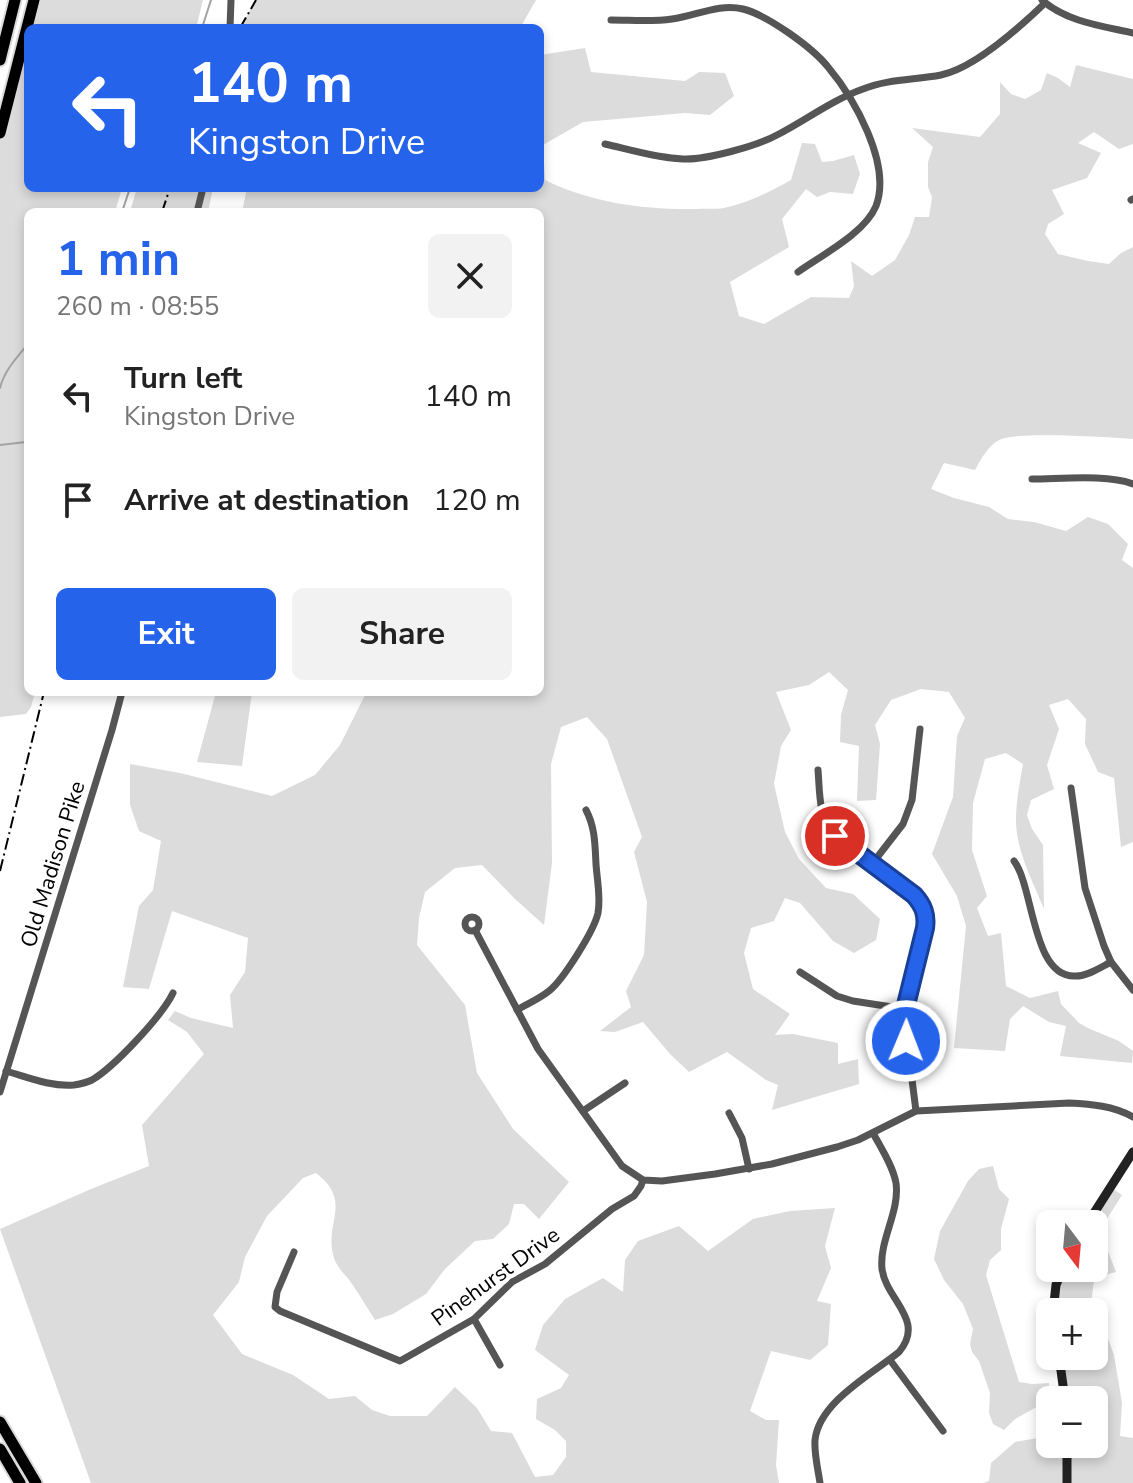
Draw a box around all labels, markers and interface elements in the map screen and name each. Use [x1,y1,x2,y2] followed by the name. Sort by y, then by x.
[188,45,353,122] text: 140 m
[56,56,160,160] icon: left
[188,118,425,167] text: Kingston Drive
[56,226,180,292] text: 1 min
[428,234,512,318] button: close
[56,289,219,324] text: 260 m · 08:55
[124,358,242,399] text: Turn left
[56,374,100,418] icon: left
[425,376,512,417] text: 140 m
[124,399,295,434] text: Kingston Drive
[56,478,100,522] icon: arrive
[124,480,409,521] text: Arrive at destination
[433,480,521,521] text: 120 m
[56,588,276,680] button: Exit
[292,588,512,680] button: Share
[13,777,93,951] street label: Old Madison Pike
[801,802,869,870] pin
[813,814,857,858] icon: arrive
[864,999,948,1083] position arrow
[1036,1210,1108,1282] north arrow
[1036,1210,1108,1458] map controls
[425,1220,566,1334] street label: Pinehurst Drive
[1036,1298,1108,1370] button: +
[1036,1386,1108,1458] button: −

